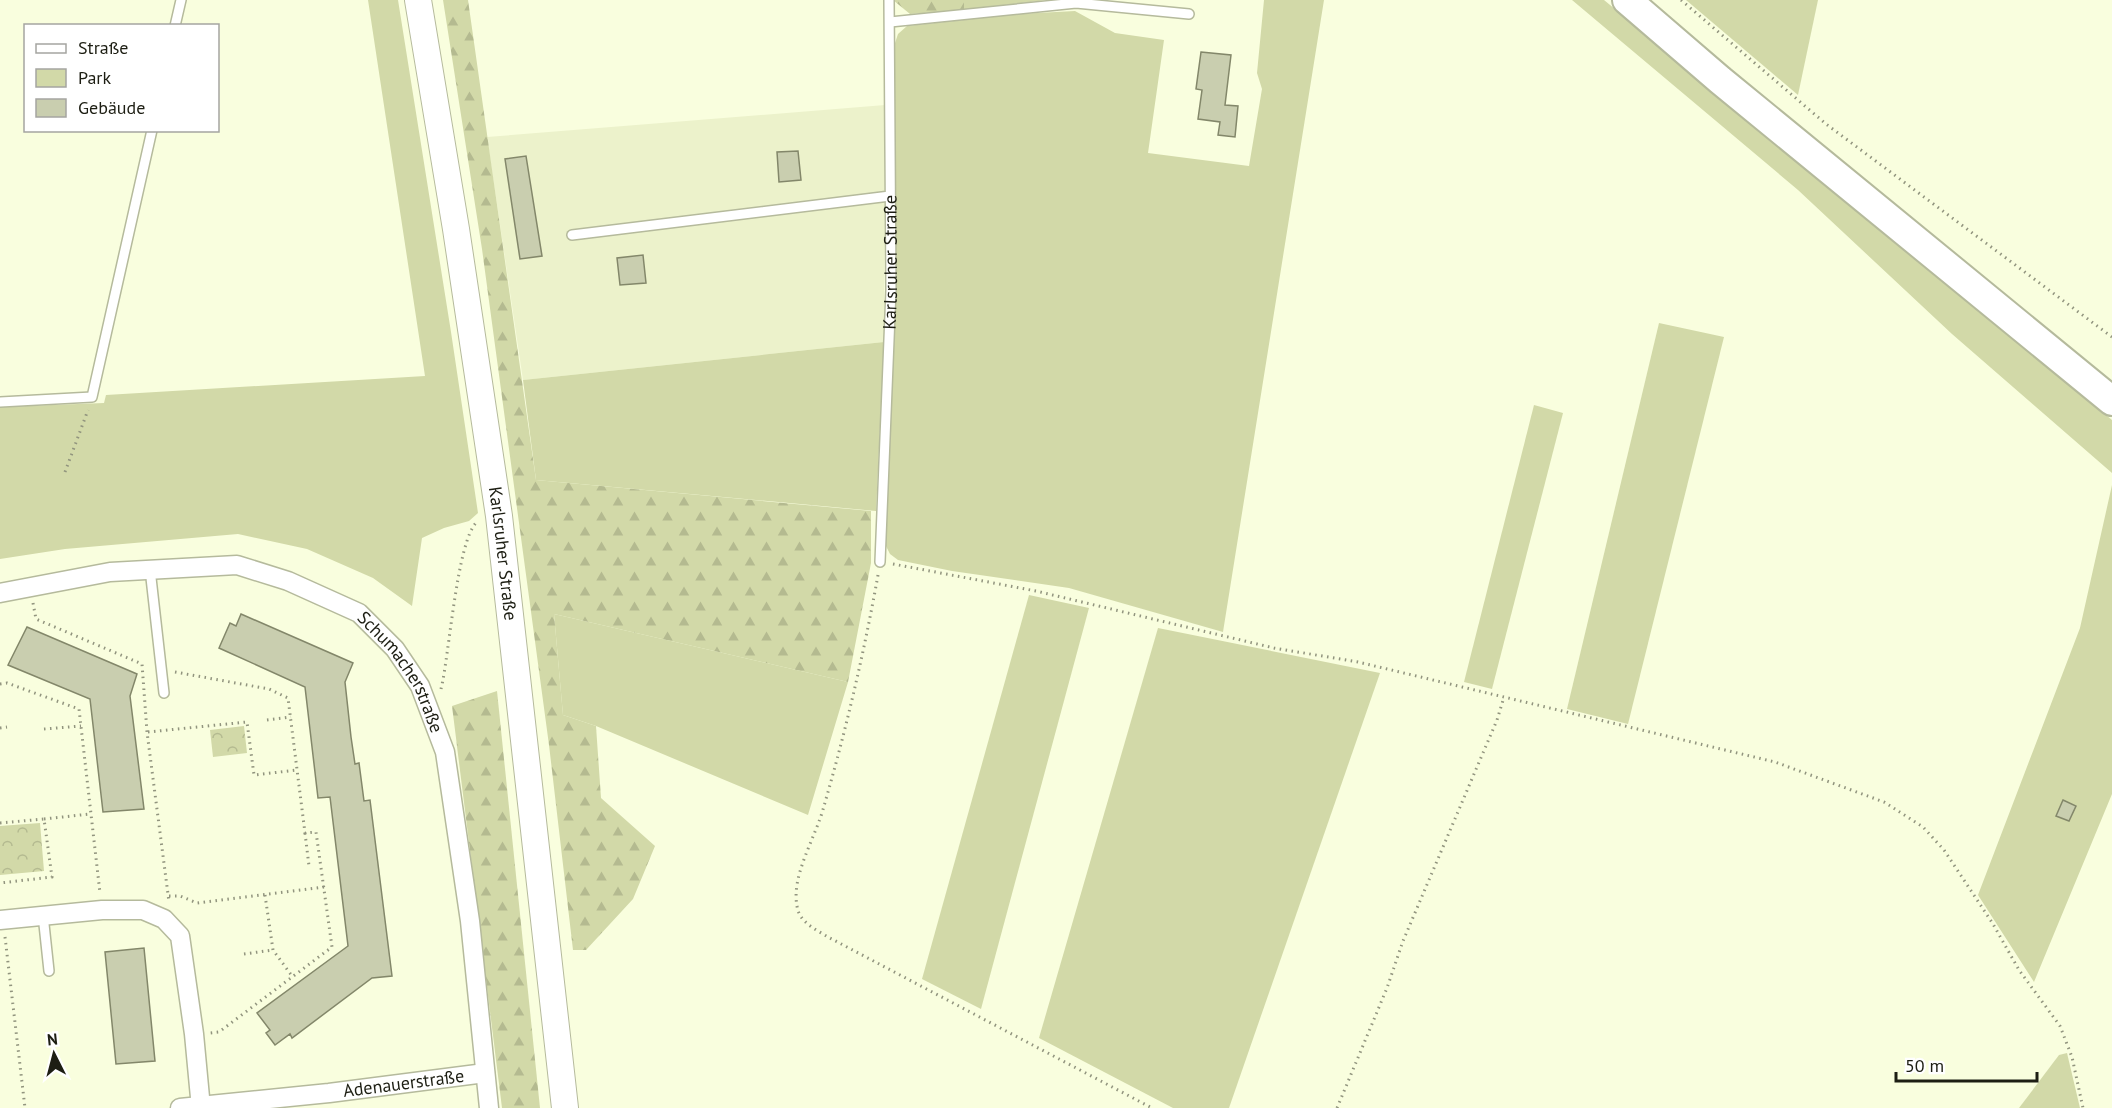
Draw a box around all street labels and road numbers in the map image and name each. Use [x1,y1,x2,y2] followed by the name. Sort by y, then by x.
[877,195,902,330] street label: Karlsruher Straße
[484,485,523,622] street label: Karlsruher Straße
[353,606,449,736] street label: Schumacherstraße
[342,1064,465,1102] street label: Adenauerstraße

